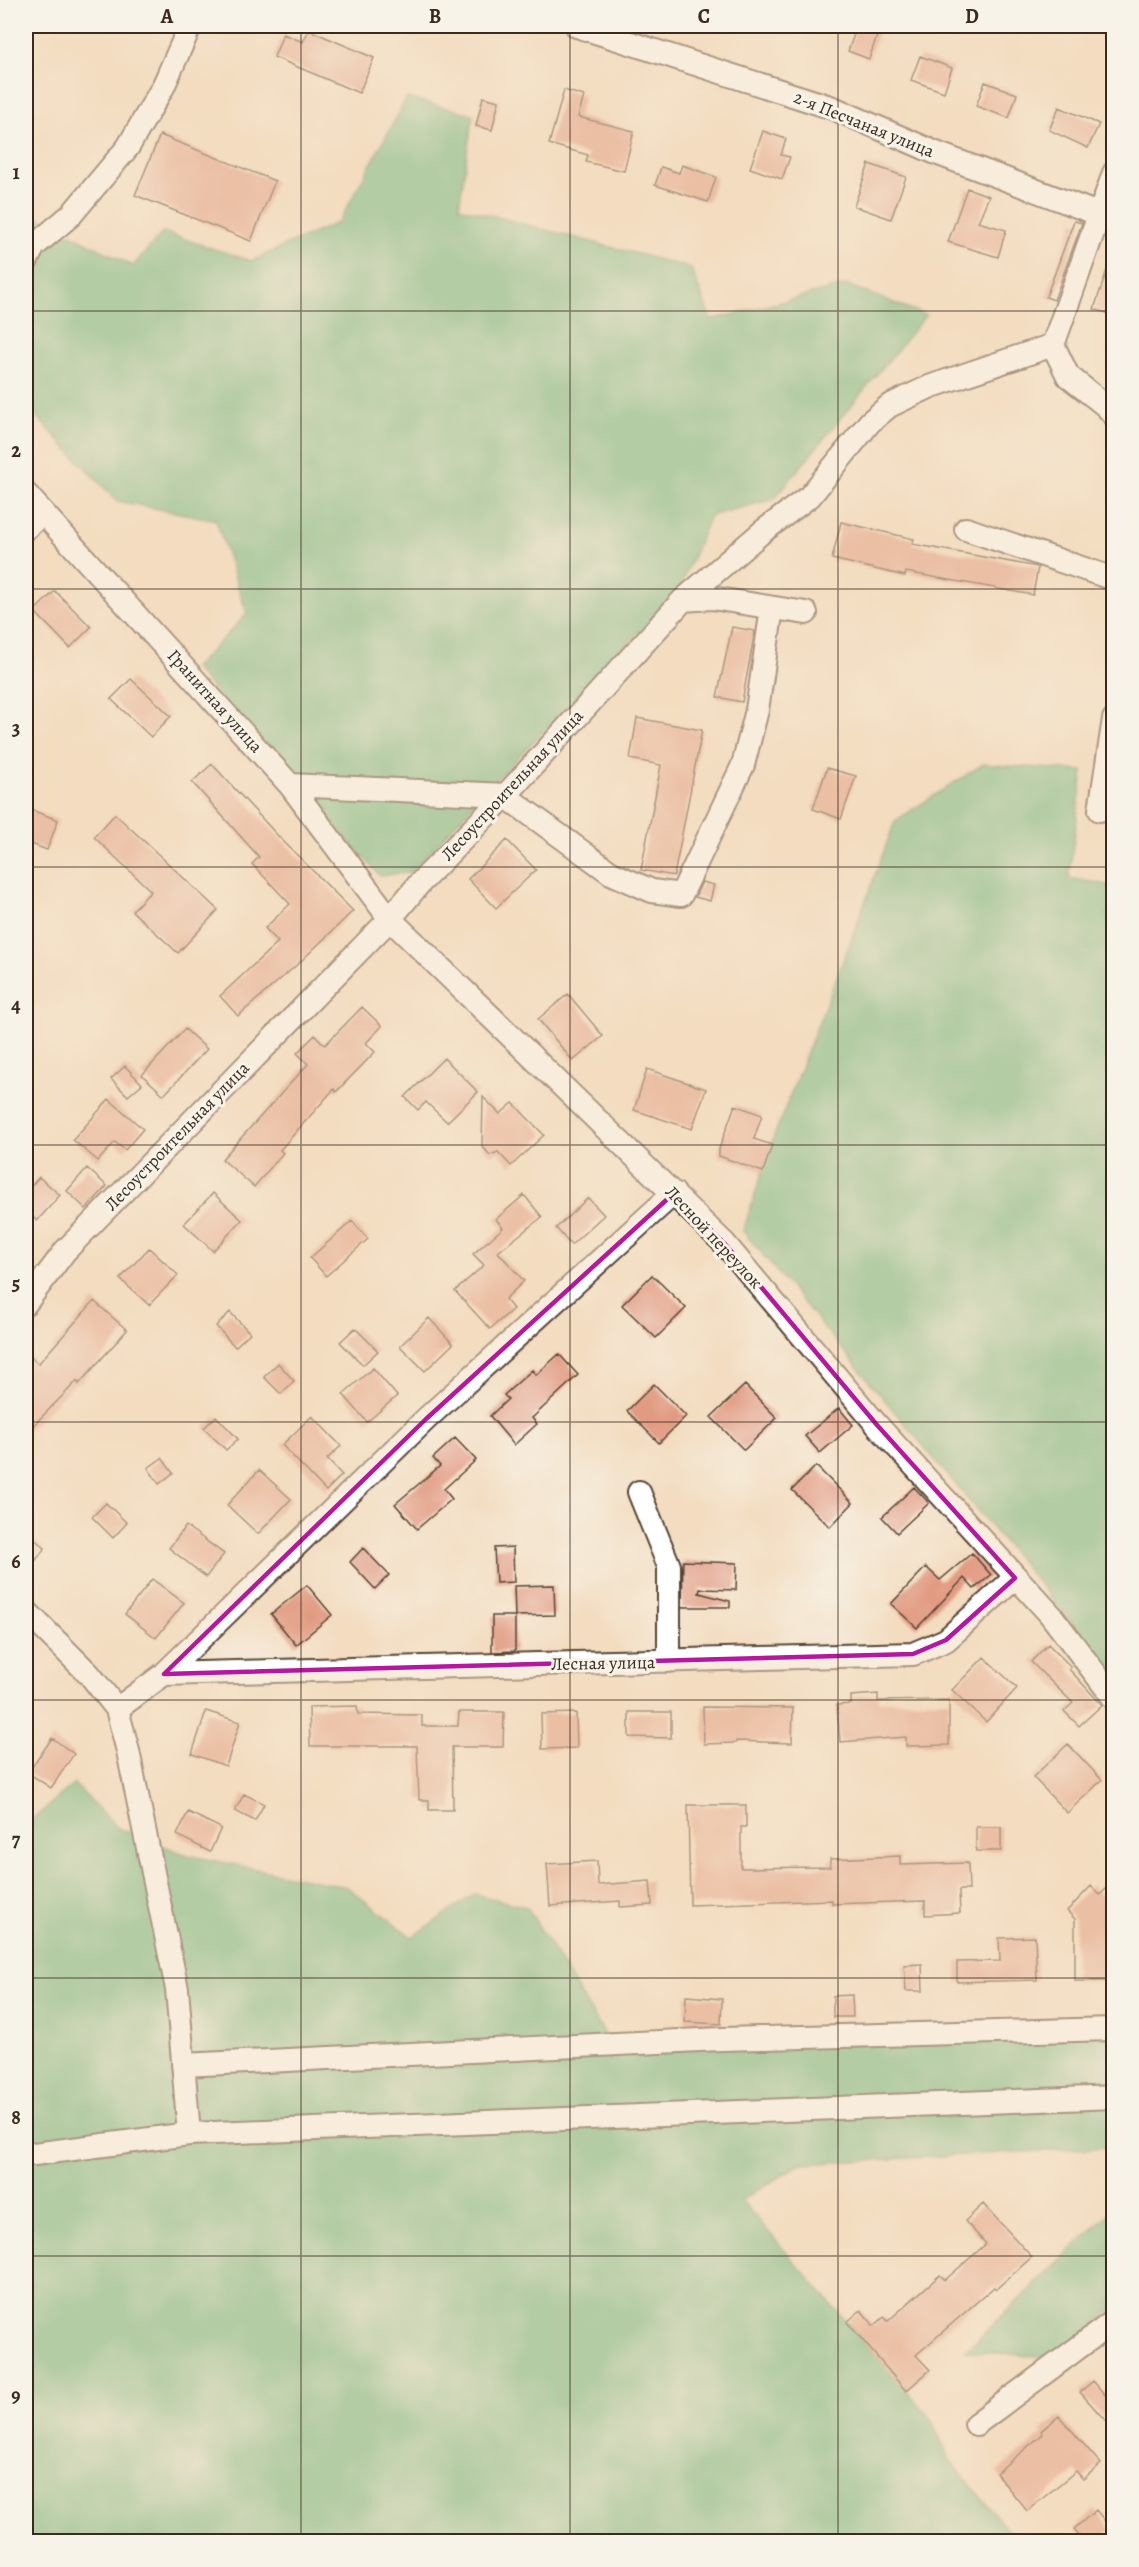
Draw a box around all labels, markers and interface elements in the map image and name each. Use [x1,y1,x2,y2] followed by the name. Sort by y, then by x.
[160,3,174,30] text: A
[429,3,441,30] text: B
[698,3,710,30] text: C
[965,3,979,30] text: D
[790,85,939,163] street label: 2-я Песчаная улица
[12,159,20,186] text: 1
[11,437,21,464] text: 2
[162,644,269,759] street label: Гранитная улица
[435,704,589,866] street label: Лесоустроительная улица
[12,715,20,742] text: 3
[11,992,21,1019] text: 4
[99,1056,255,1216] street label: Лесоустроительная улица
[660,1180,768,1294] street label: Лесной переулок
[12,1270,20,1297] text: 5
[11,1548,21,1575] text: 6
[551,1650,656,1676] street label: Лесная улица
[12,1826,21,1853] text: 7
[11,2104,21,2131] text: 8
[11,2382,21,2409] text: 9

